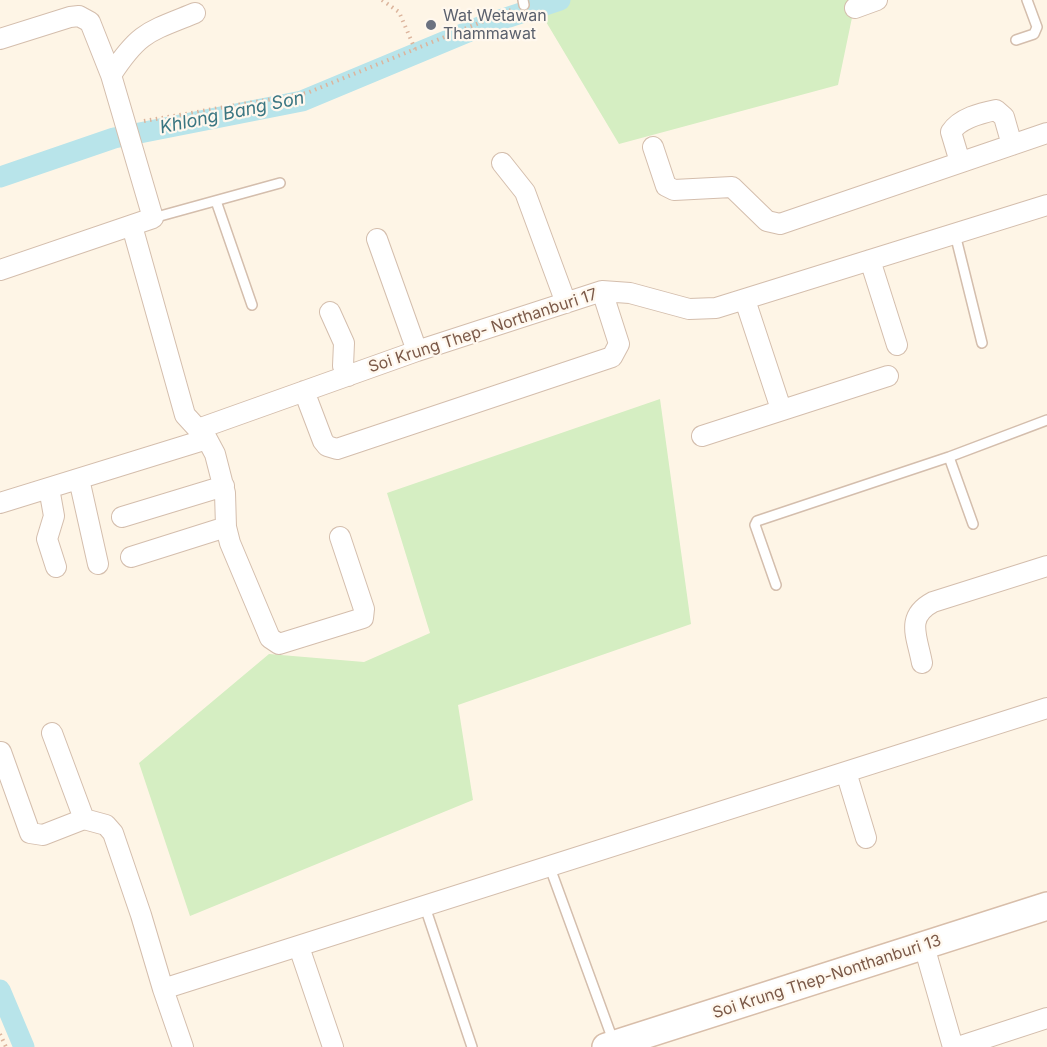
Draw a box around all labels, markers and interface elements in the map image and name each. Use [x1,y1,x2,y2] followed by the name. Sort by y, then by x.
[443,6,547,44] place label: Wat Wetawan Thammawat
[424,18,438,32] marker: Wat Wetawan Thammawat
[158,87,306,139] water label: Khlong Bang Son
[366,285,600,377] street label: Soi Krung Thep- Northanburi 17
[710,931,944,1023] street label: Soi Krung Thep-Nonthanburi 13

